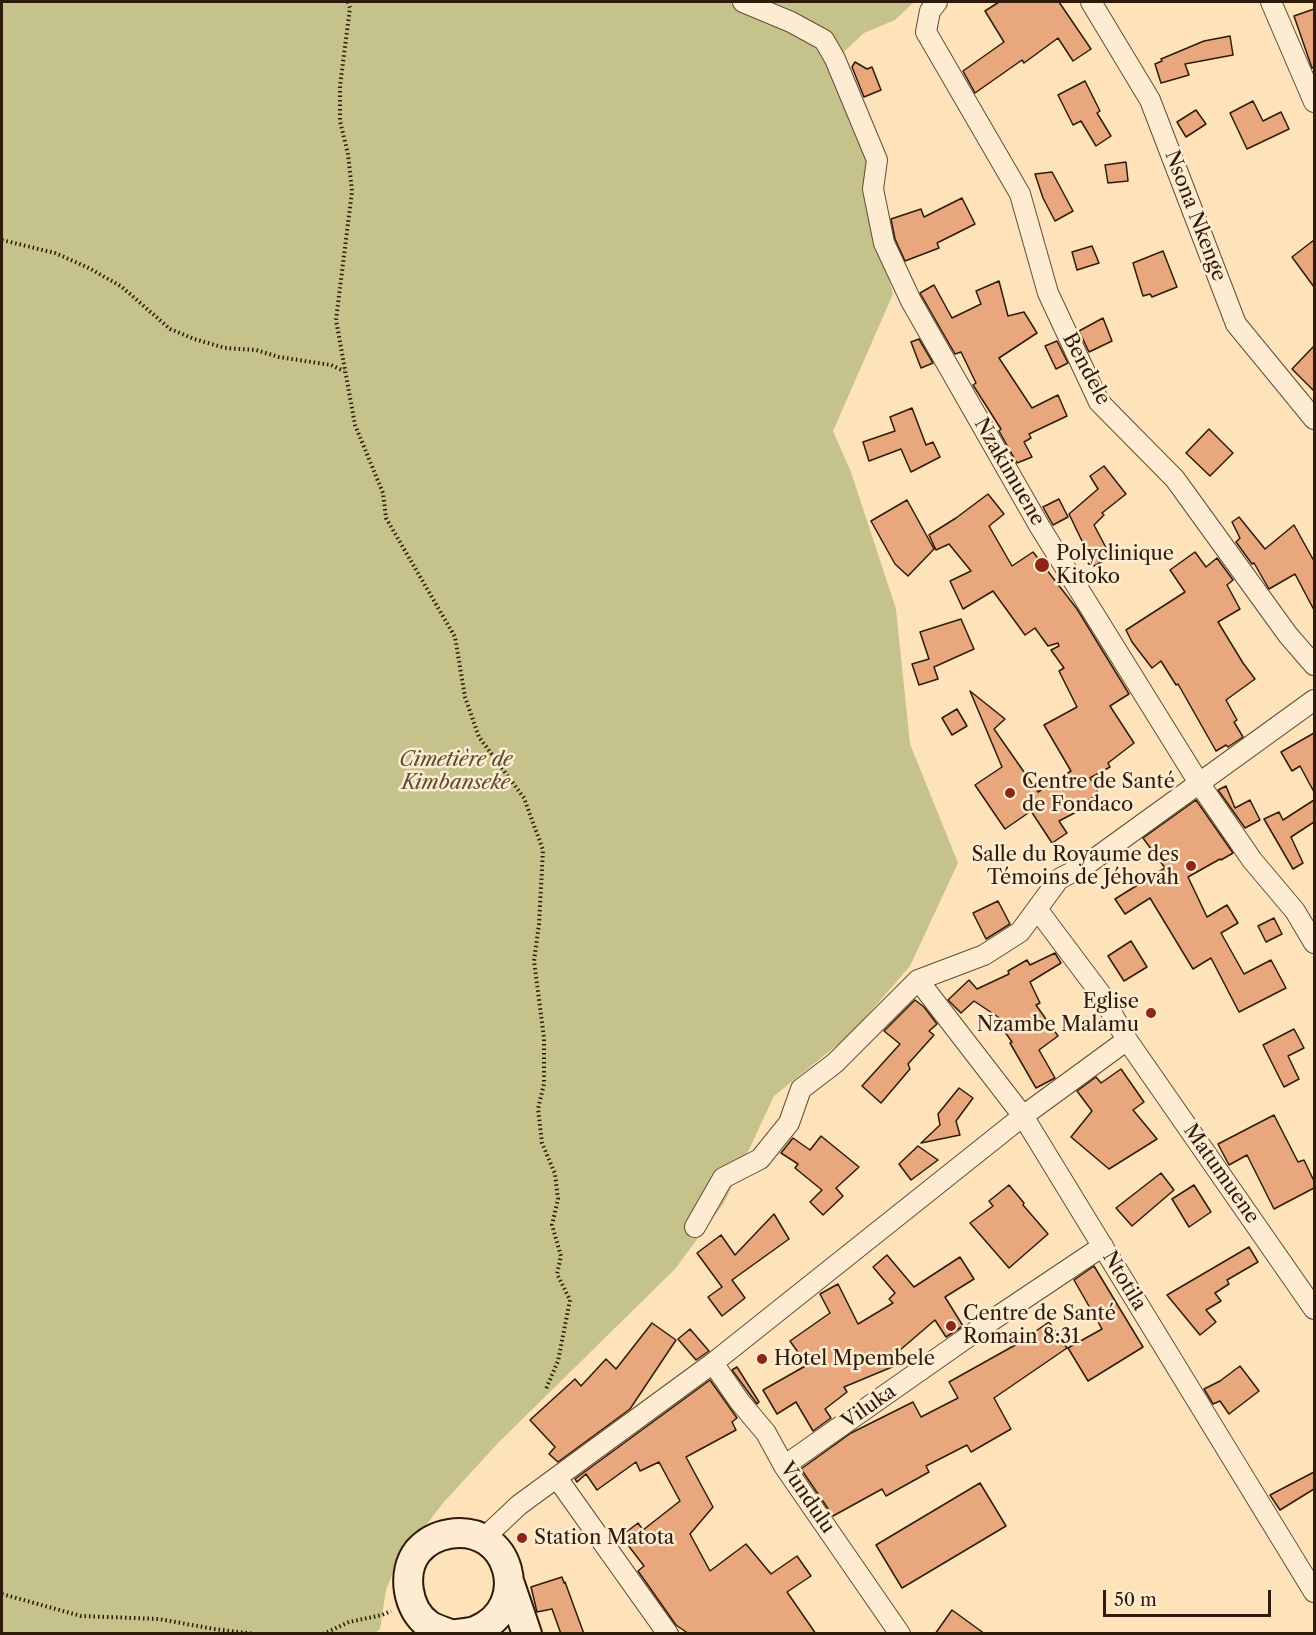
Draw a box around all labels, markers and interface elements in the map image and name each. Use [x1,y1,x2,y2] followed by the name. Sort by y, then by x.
[1159,147,1231,285] street label: Nsona Nkenge
[1057,329,1115,409] street label: Bendele
[969,414,1049,530] street label: Nzakimuene
[1056,542,1174,589] place label: Polyclinique Kitoko
[1033,556,1051,574] marker: Polyclinique Kitoko
[399,748,513,795] park label: Cimetière de Kimbanseke
[1022,770,1175,817] place label: Centre de Santé de Fondaco
[1003,786,1017,800] marker: Centre de Santé de Fondaco
[971,843,1179,890] place label: Salle du Royaume des Témoins de Jéhovah
[1184,859,1198,873] marker: Salle du Royaume des Témoins de Jéhovah
[977,990,1139,1037] place label: Eglise Nzambe Malamu
[1144,1006,1158,1020] marker: Eglise Nzambe Malamu
[1178,1120,1264,1228] street label: Matumuene
[1097,1247,1151,1315] street label: Ntotila
[963,1302,1116,1349] place label: Centre de Santé Romain 8:31
[944,1319,958,1333] marker: Centre de Santé Romain 8:31
[774,1347,935,1371] place label: Hotel Mpembele
[755,1352,769,1366] marker: Hotel Mpembele
[837,1380,901,1434] street label: Viluka
[774,1458,840,1538] street label: Vundulu
[534,1526,674,1550] place label: Station Matota
[515,1531,529,1545] marker: Station Matota
[1106,1578,1274,1616] scale bar
[1114,1589,1157,1611] text: 50 m

